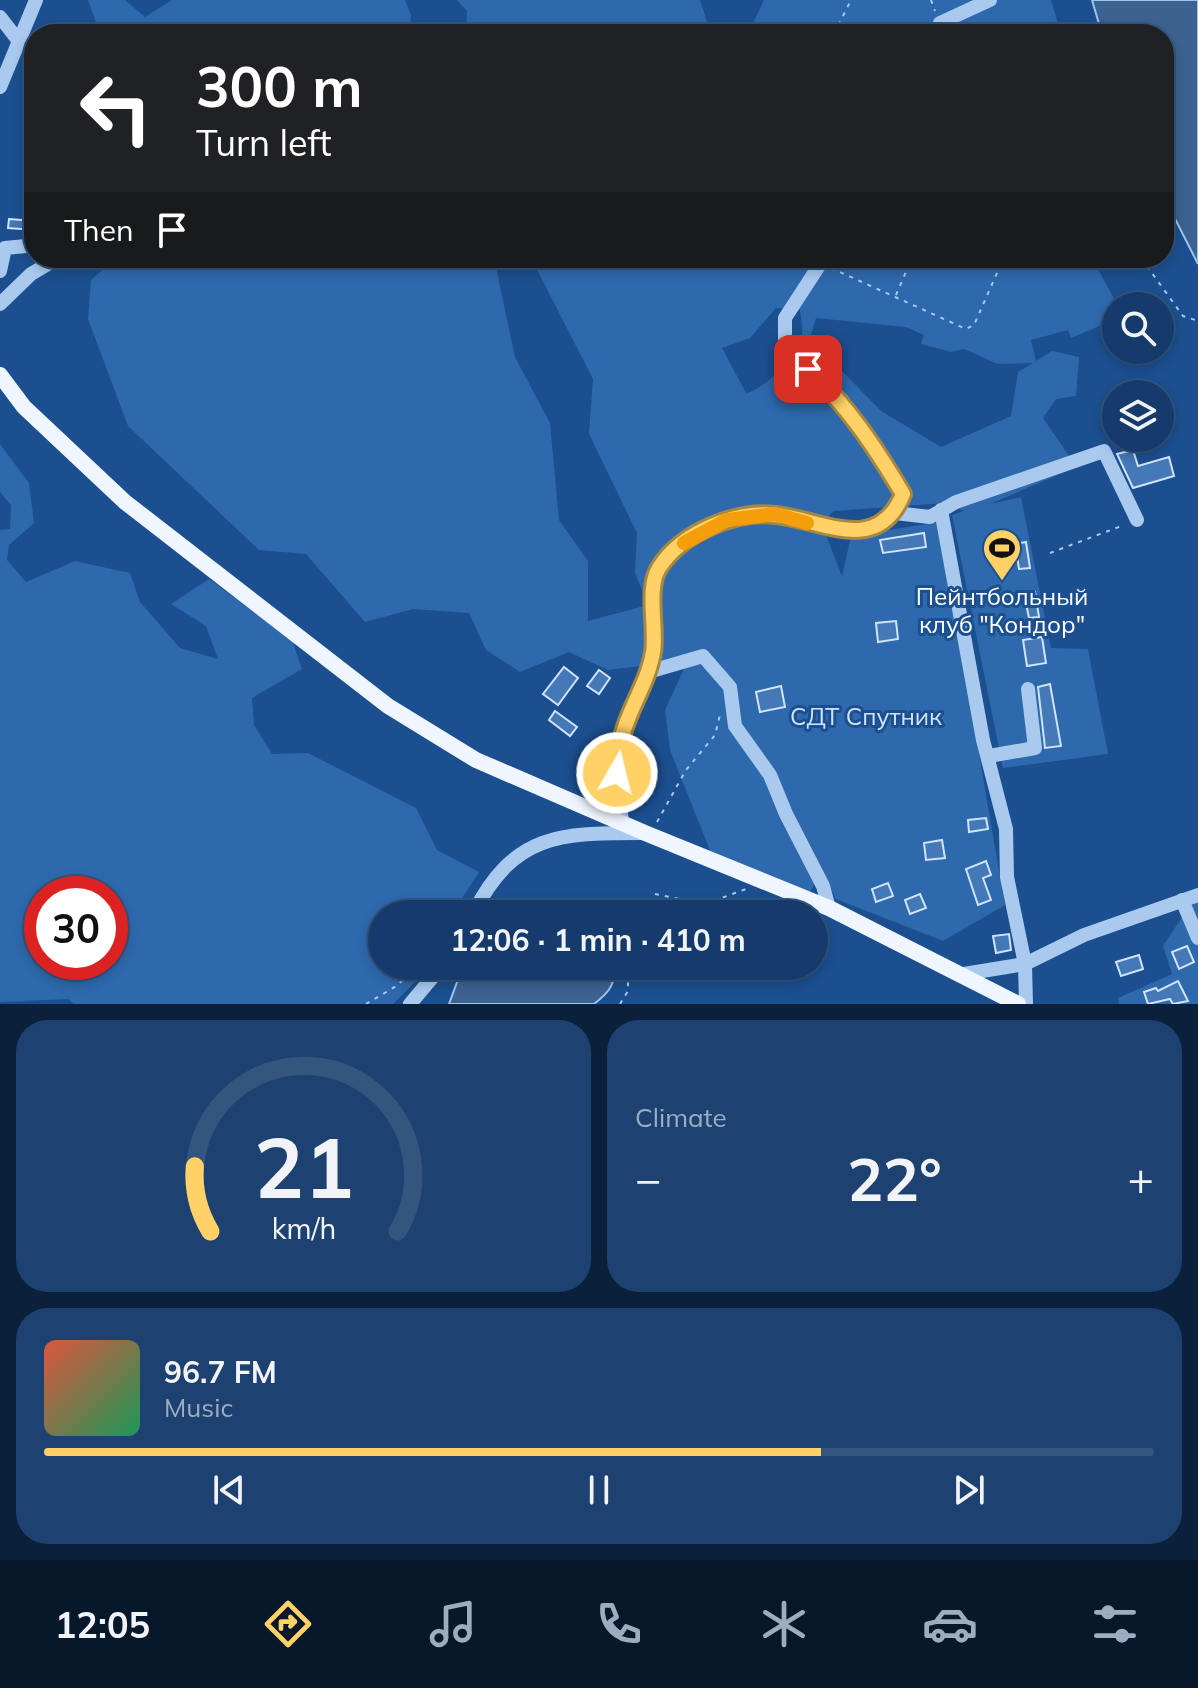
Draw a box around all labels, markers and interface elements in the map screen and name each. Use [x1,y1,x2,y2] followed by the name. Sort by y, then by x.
[196,51,363,121] text: 300 m
[64,56,168,160] icon: left
[196,120,332,165] text: Turn left
[150,208,194,252] icon: arrive
[64,211,134,249] text: Then
[1102,292,1174,452] map controls
[1102,292,1174,364] button: search
[774,335,842,403] pin
[786,347,830,391] icon: arrive
[1102,380,1174,452] button: layers
[981,527,1023,582] sports icon: Пейнтбольный клуб "Кондор"
[916,581,1088,639] place label: Пейнтбольный клуб "Кондор"
[790,701,942,731] park label: СДТ Спутник
[575,731,659,815] position arrow
[24,876,128,980] speed limit sign: 30
[450,921,746,959] text: 12:06 · 1 min · 410 m
[635,1101,727,1134] text: Climate
[254,1114,353,1219] text: 21
[847,1141,942,1216] text: 22°
[635,1151,661,1206] text: −
[1128,1151,1154,1206] text: +
[271,1210,336,1246] text: km/h
[164,1353,277,1391] text: 96.7 FM
[164,1391,233,1424] text: Music
[207,1468,251,1512] icon: previous
[577,1468,621,1512] icon: pause
[947,1468,991,1512] icon: next
[260,1596,316,1652] icon: directions
[425,1596,481,1652] icon: music
[591,1596,647,1652] icon: phone
[756,1596,812,1652] icon: climate
[922,1596,978,1652] icon: car
[1087,1596,1143,1652] icon: filters
[55,1602,150,1647] text: 12:05

